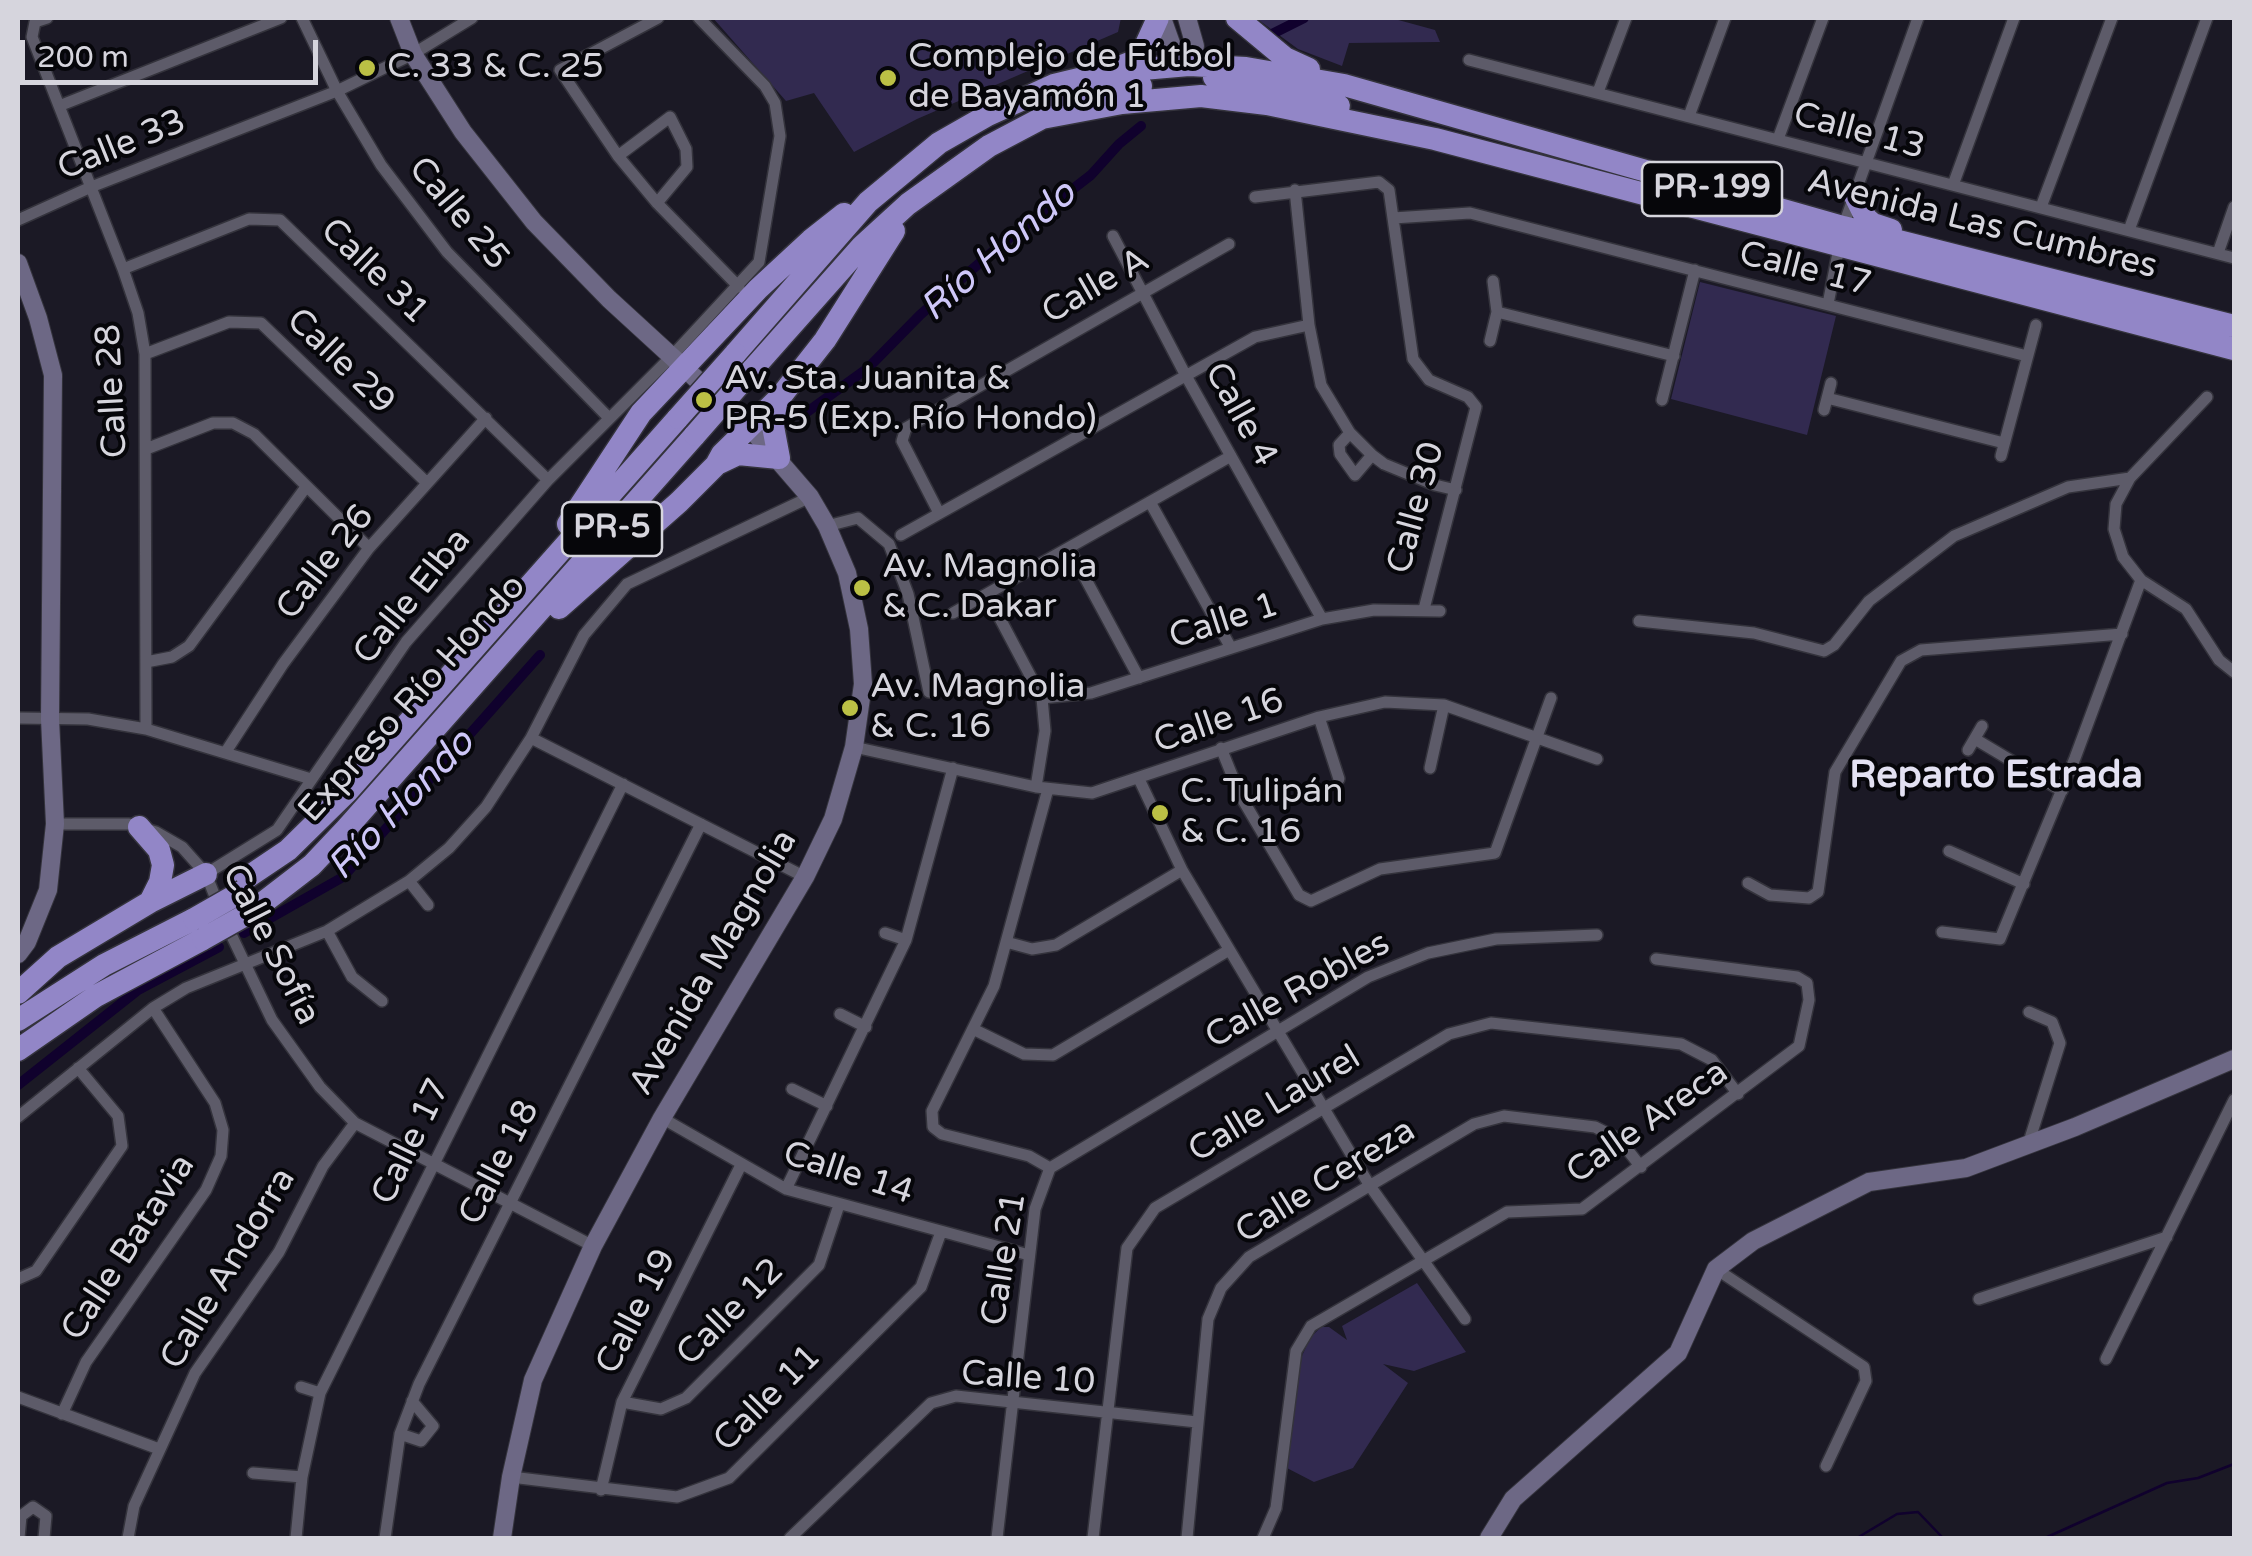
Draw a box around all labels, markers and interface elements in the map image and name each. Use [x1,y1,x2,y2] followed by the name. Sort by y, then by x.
[25,20,322,82] scale bar
[908,37,1233,119] place label: Complejo de Fútbol de Bayamón 1
[37,39,129,76] text: 200 m
[387,47,604,89] place label: C. 33 & C. 25
[356,57,378,79] marker: C. 33 & C. 25
[877,67,899,89] marker: Complejo de Fútbol de Bayamón 1
[1789,94,1929,170] street label: Calle 13
[52,101,192,191] street label: Calle 33
[399,149,517,279] street label: Calle 25
[1803,161,2161,289] street label: Avenida Las Cumbres
[1642,162,1782,216] road number: PR-199
[912,172,1086,332] water label: Río Hondo
[311,210,437,334] street label: Calle 31
[1735,233,1875,307] street label: Calle 17
[1035,240,1157,334] street label: Calle A
[277,300,403,424] street label: Calle 29
[89,323,137,459] street label: Calle 28
[1194,356,1286,474] street label: Calle 4
[724,359,1097,441] place label: Av. Sta. Juanita & PR-5 (Exp. Río Hondo)
[693,389,715,411] marker: Av. Sta. Juanita & PR-5 (Exp. Río Hondo)
[1379,438,1455,578] street label: Calle 30
[268,497,384,629] street label: Calle 26
[562,502,662,556] road number: PR-5
[345,520,481,674] street label: Calle Elba
[882,547,1097,629] place label: Av. Magnolia & C. Dakar
[291,566,535,832] street label: Expreso Río Hondo
[851,577,873,599] marker: Av. Magnolia & C. Dakar
[1164,585,1284,659] street label: Calle 1
[870,667,1085,749] place label: Av. Magnolia & C. 16
[1149,680,1289,764] street label: Calle 16
[839,697,861,719] marker: Av. Magnolia & C. 16
[319,721,485,891] water label: Río Hondo
[1849,754,2143,800] district label: Reparto Estrada
[1180,772,1344,854] place label: C. Tulipán & C. 16
[1149,802,1171,824] marker: C. Tulipán & C. 16
[621,823,807,1103] street label: Avenida Magnolia
[212,858,328,1032] street label: Calle Sofía
[1199,923,1397,1059] street label: Calle Robles
[1182,1037,1368,1173] street label: Calle Laurel
[1559,1052,1737,1194] street label: Calle Areca
[364,1072,460,1212] street label: Calle 17
[451,1094,549,1232] street label: Calle 18
[1228,1110,1424,1254] street label: Calle Cereza
[778,1133,918,1215] street label: Calle 14
[53,1147,205,1349] street label: Calle Batavia
[152,1161,306,1377] street label: Calle Andorra
[974,1189,1036,1329] street label: Calle 21
[588,1243,686,1381] street label: Calle 19
[669,1251,793,1375] street label: Calle 12
[706,1337,830,1461] street label: Calle 11
[960,1353,1096,1405] street label: Calle 10

